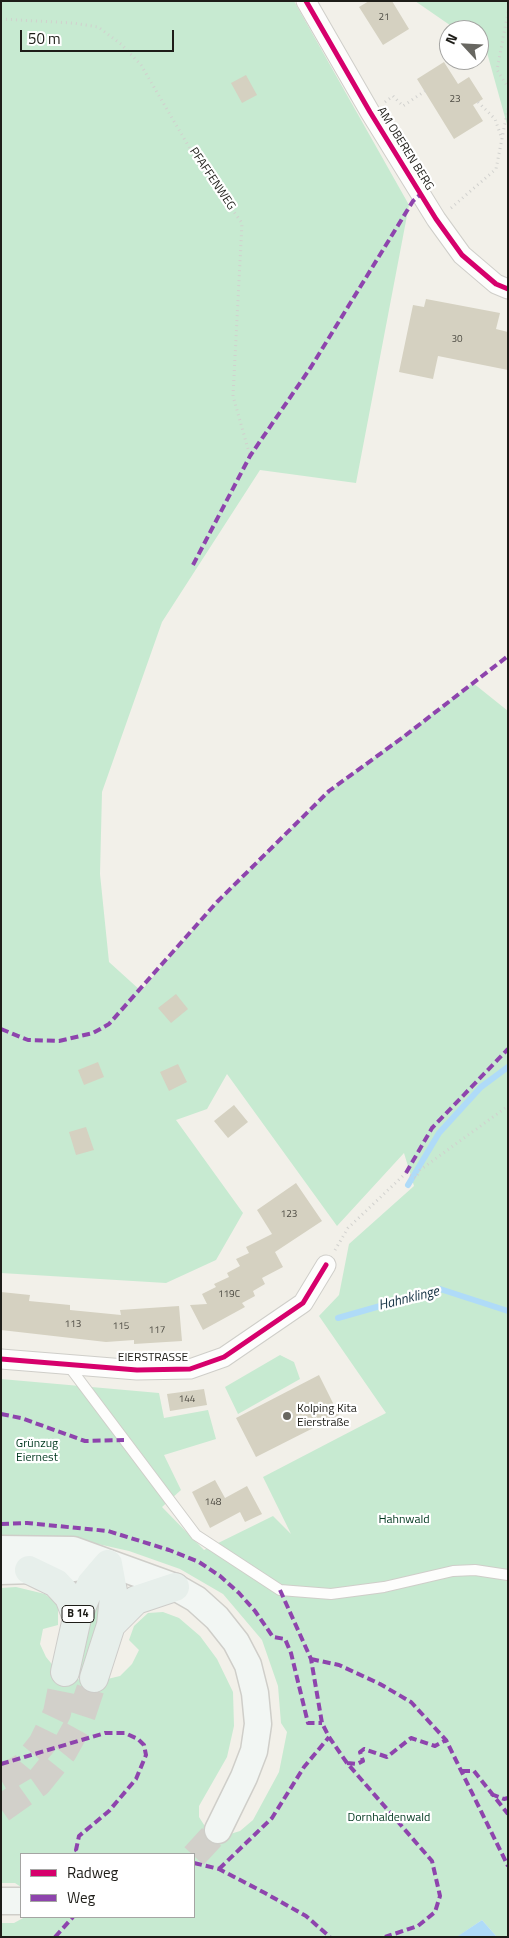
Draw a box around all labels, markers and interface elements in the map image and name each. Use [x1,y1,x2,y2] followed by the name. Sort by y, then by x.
[378,12,390,24] house number: 21
[22,20,176,52] scale bar
[439,20,489,70] north arrow
[28,27,61,50] text: 50 m
[439,30,462,48] text: N
[449,94,461,106] house number: 23
[374,105,436,193] street label: AM OBEREN BERG
[186,145,238,213] street label: PFAFFENWEG
[451,334,463,346] house number: 30
[281,1209,297,1221] house number: 123
[377,1283,441,1315] water label: Hahnklinge
[218,1289,240,1301] house number: 119C
[65,1319,81,1331] house number: 113
[113,1321,129,1333] house number: 115
[149,1325,165,1337] house number: 117
[118,1351,188,1365] street label: EIERSTRASSE
[179,1394,195,1406] house number: 144
[297,1402,357,1430] place label: Kolping Kita Eierstraße
[281,1410,293,1422] marker: Kolping Kita Eierstraße
[16,1437,58,1465] park label: Grünzug Eiernest
[205,1497,221,1509] house number: 148
[378,1513,430,1527] park label: Hahnwald
[62,1606,94,1622] road number: B 14
[348,1811,430,1825] park label: Dornhaldenwald
[20,1853,195,1918] legend
[67,1861,118,1884] text: Radweg
[67,1886,95,1909] text: Weg

